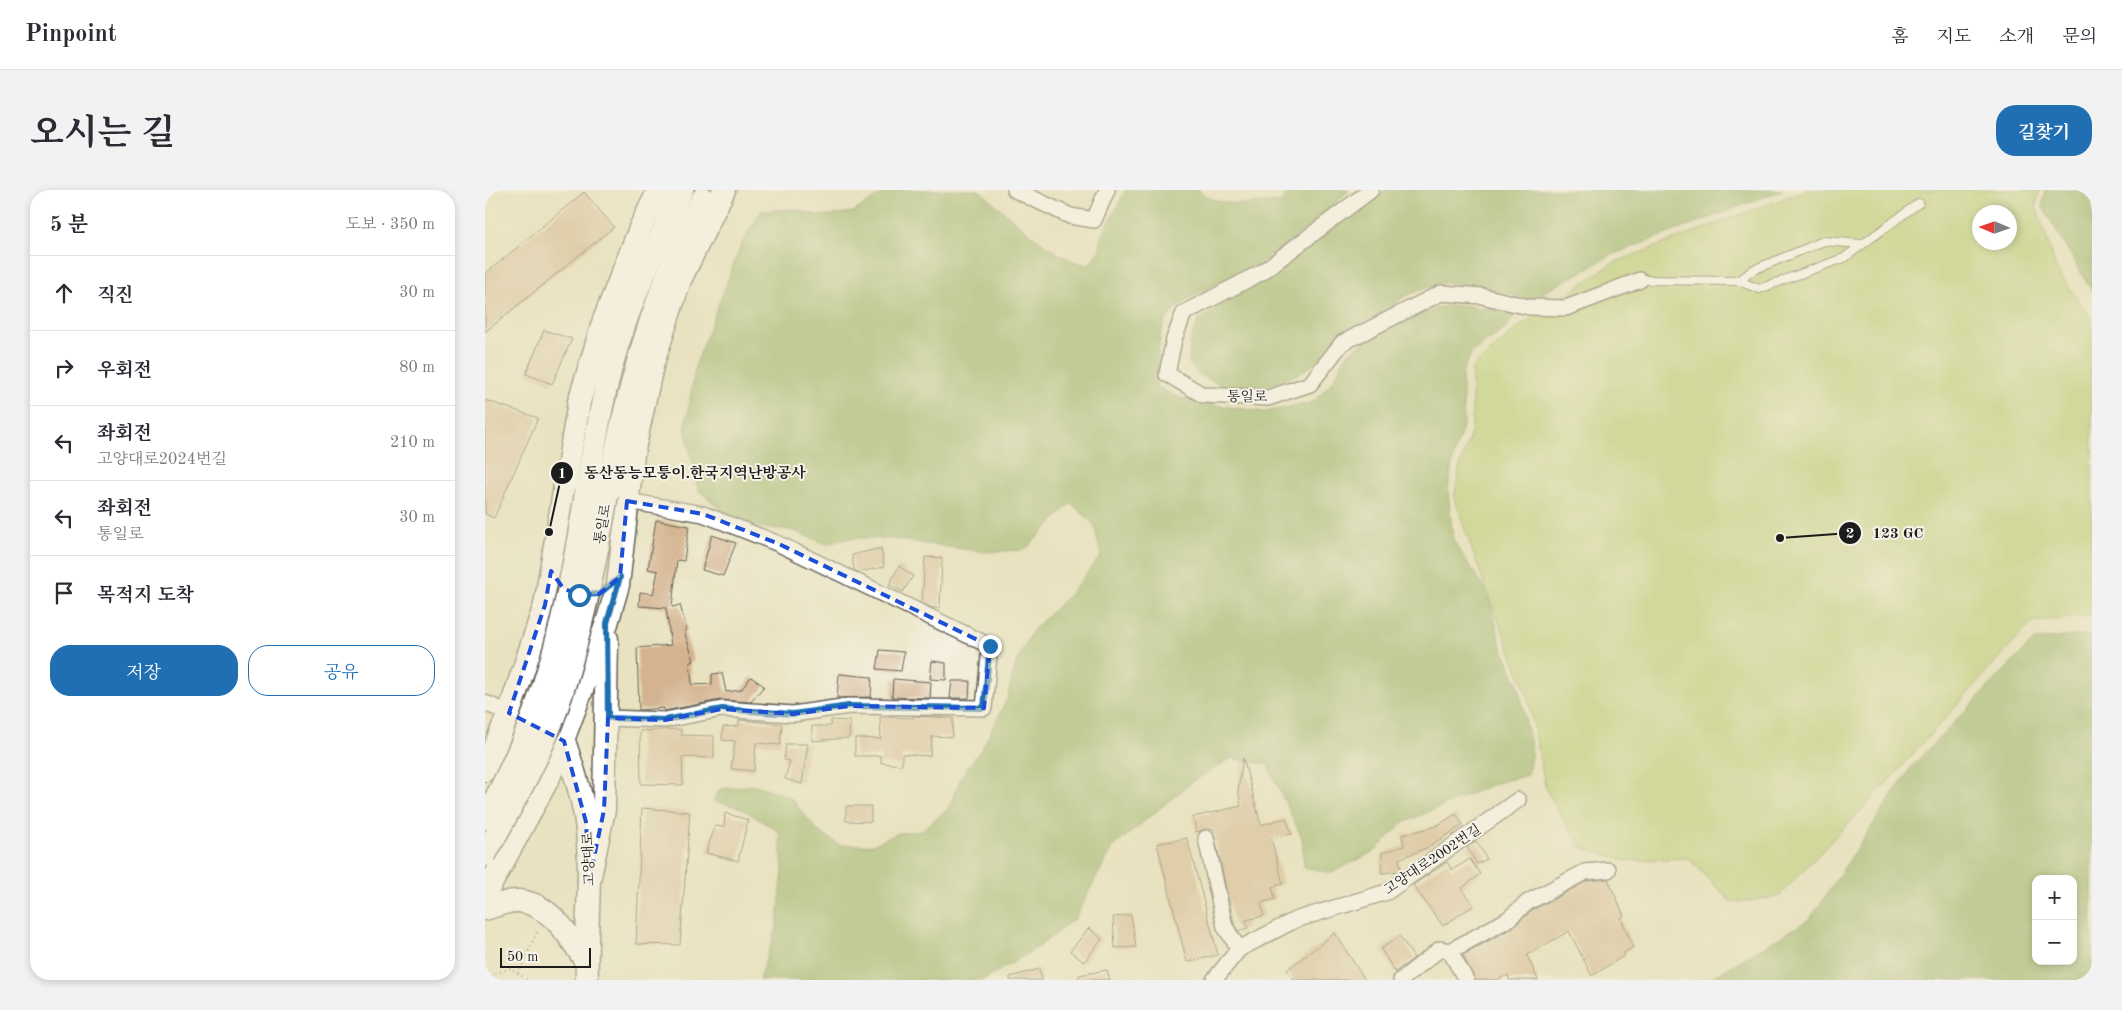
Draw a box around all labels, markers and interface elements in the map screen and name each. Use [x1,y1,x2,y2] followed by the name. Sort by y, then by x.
[25,23,117,47] text: Pinpoint
[1891,28,1909,46] text: 홈
[1937,28,1971,46] text: 지도
[1999,28,2034,46] text: 소개
[2062,28,2097,46] text: 문의
[1996,105,2092,156] button: 길찾기
[30,117,175,152] text: 오시는 길
[1972,205,2017,250] north arrow
[50,215,88,236] text: 5 분
[346,217,435,233] text: 도보 · 350 m
[50,279,78,307] icon: ahead
[399,285,435,301] text: 30 m
[97,287,134,306] text: 직진
[50,354,78,382] icon: right
[399,360,435,376] text: 80 m
[97,362,152,381] text: 우회전
[1227,389,1268,404] street label: 통일로
[97,425,152,444] text: 좌회전
[50,429,78,457] icon: left
[390,435,435,451] text: 210 m
[97,452,227,468] text: 고양대로2024번길
[549,458,816,488] callout: 동산동능모퉁이.한국지역난방공사
[584,464,806,482] text: 동산동능모퉁이.한국지역난방공사
[558,467,566,482] text: 1
[97,500,152,519] text: 좌회전
[592,502,613,545] street label: 통일로
[50,504,78,532] icon: left
[399,510,435,526] text: 30 m
[1838,518,1934,548] callout: 123 GC
[97,527,143,543] text: 통일로
[1846,527,1854,542] text: 2
[1872,527,1924,542] text: 123 GC
[50,579,78,607] icon: arrive
[568,584,591,607] route start
[97,587,194,606] text: 목적지 도착
[979,635,1002,658] route end
[50,645,238,696] button: 저장
[248,645,435,696] button: 공유
[1381,821,1484,897] street label: 고양대로2002번길
[580,831,597,886] street label: 고양대로
[2032,875,2077,965] map controls
[2032,875,2077,920] button: +
[2032,920,2077,965] button: −
[500,945,591,968] scale bar
[507,950,538,964] text: 50 m

